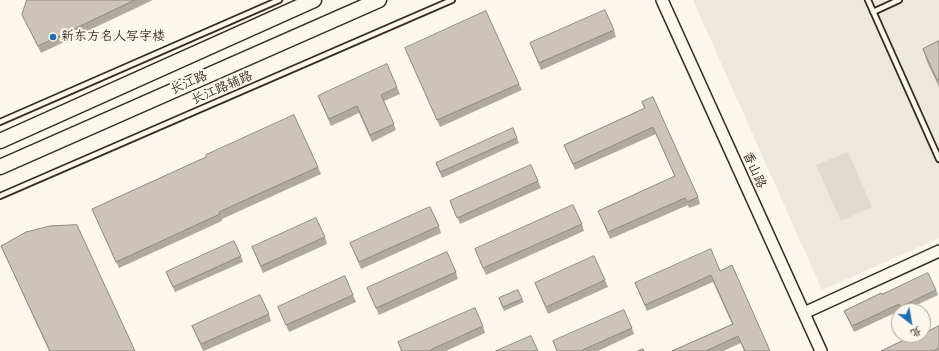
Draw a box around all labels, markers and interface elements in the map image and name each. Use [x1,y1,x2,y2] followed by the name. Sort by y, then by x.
[61,29,165,45] place label: 新东方名人写字楼
[48,32,58,42] marker: 新东方名人写字楼
[168,68,210,98] street label: 长江路
[189,68,255,108] street label: 长江路辅路
[739,149,769,191] street label: 香山路
[891,303,931,343] north arrow
[908,324,925,341] text: 北

